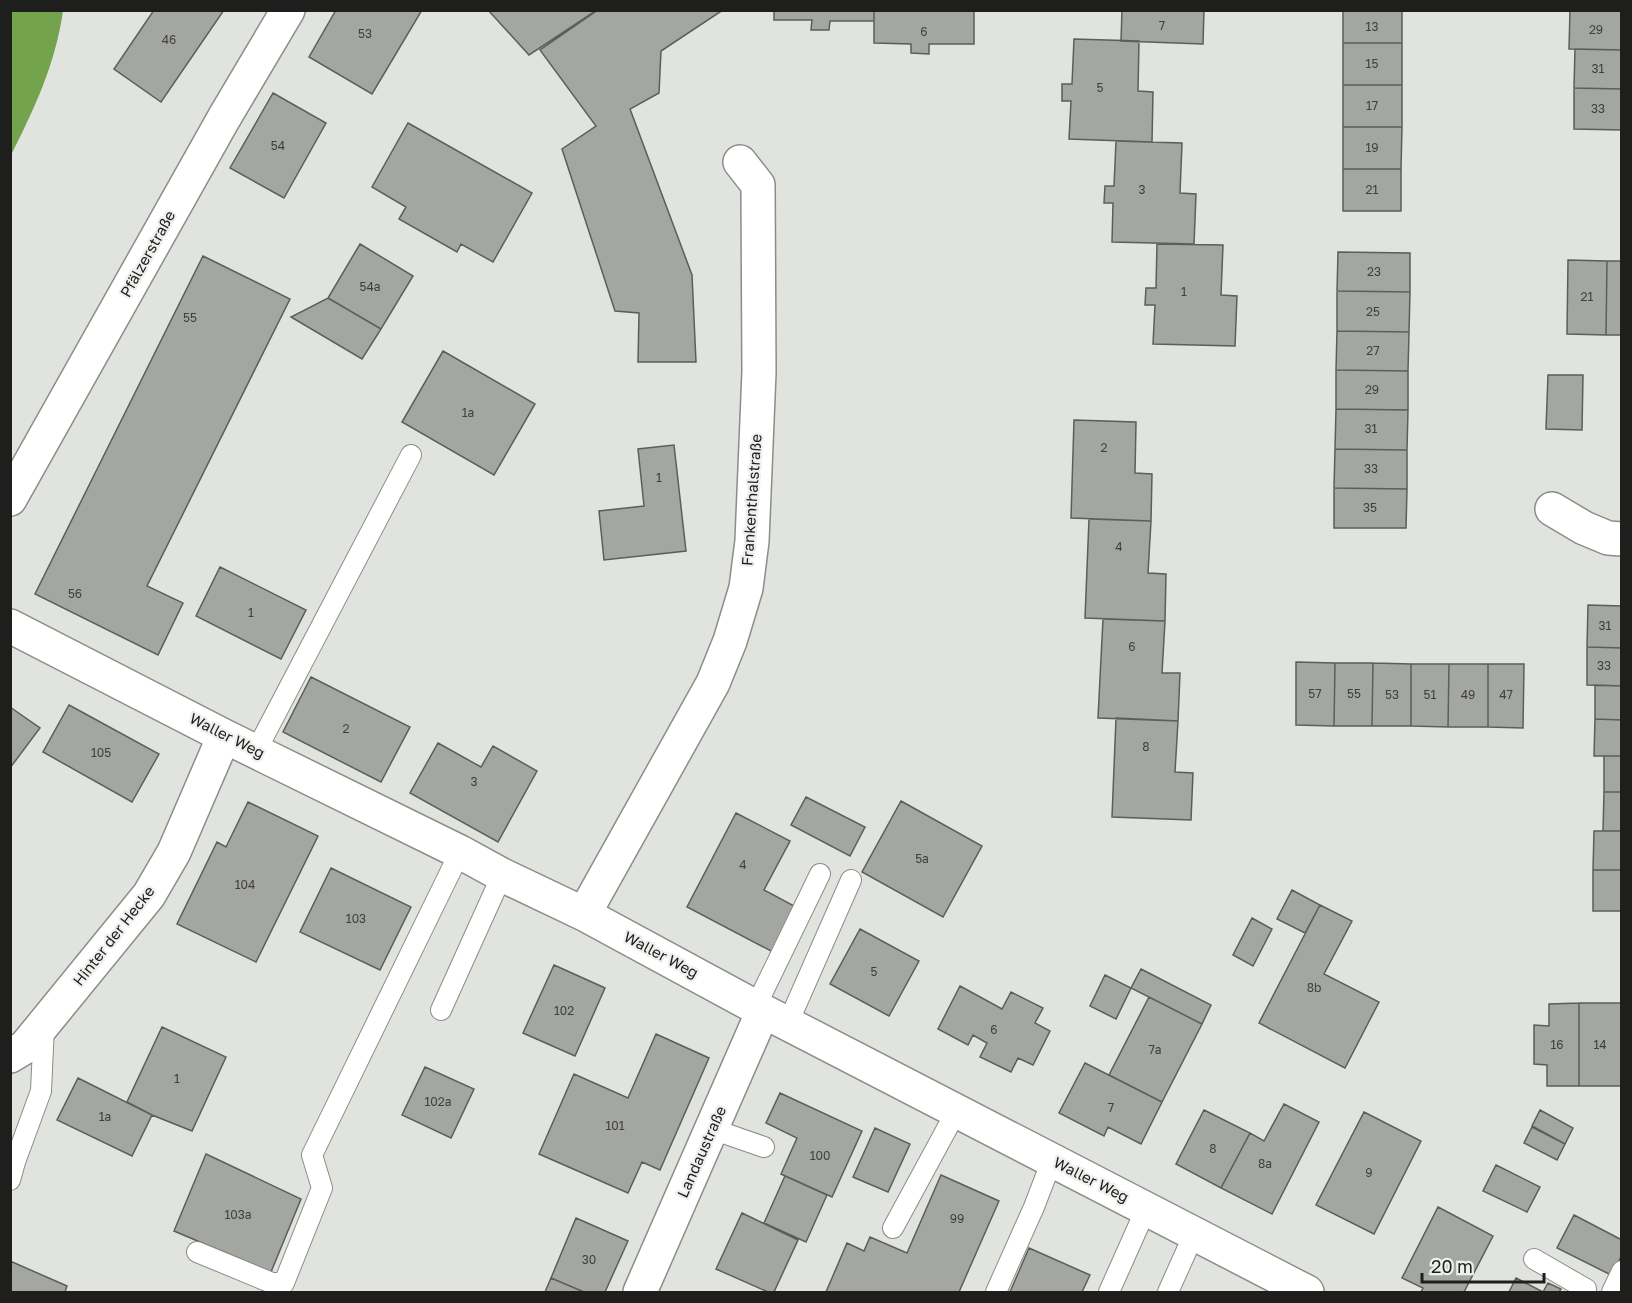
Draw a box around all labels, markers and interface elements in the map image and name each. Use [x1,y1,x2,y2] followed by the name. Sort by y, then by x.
[1159,18,1165,33] house number: 7
[1366,19,1378,34] house number: 13
[1589,22,1603,37] house number: 29
[920,24,928,39] house number: 6
[358,26,372,41] house number: 53
[162,32,176,47] house number: 46
[1366,56,1378,71] house number: 15
[1592,61,1605,76] house number: 31
[1097,80,1104,95] house number: 5
[1366,98,1378,113] house number: 17
[1591,101,1605,116] house number: 33
[271,138,285,153] house number: 54
[1365,140,1379,155] house number: 19
[1138,182,1146,197] house number: 3
[1366,182,1379,197] house number: 21
[116,207,178,300] street label: Pfälzerstraße
[1367,264,1381,279] house number: 23
[359,279,381,294] house number: 54a
[1181,284,1187,299] house number: 1
[1581,289,1594,304] house number: 21
[1366,304,1380,319] house number: 25
[183,310,197,325] house number: 55
[1366,343,1380,358] house number: 27
[1365,382,1379,397] house number: 29
[462,405,474,420] house number: 1a
[1365,421,1378,436] house number: 31
[737,433,765,567] street label: Frankenthalstraße
[1101,440,1108,455] house number: 2
[1364,461,1378,476] house number: 33
[656,470,662,485] house number: 1
[1363,500,1377,515] house number: 35
[1115,539,1123,554] house number: 4
[68,586,82,601] house number: 56
[248,605,254,620] house number: 1
[1599,618,1612,633] house number: 31
[1128,639,1136,654] house number: 6
[1597,658,1611,673] house number: 33
[1308,686,1322,701] house number: 57
[1347,686,1361,701] house number: 55
[1385,687,1399,702] house number: 53
[1424,687,1437,702] house number: 51
[1461,687,1475,702] house number: 49
[1499,687,1513,702] house number: 47
[187,709,268,762] street label: Waller Weg
[343,721,350,736] house number: 2
[1142,739,1150,754] house number: 8
[91,745,111,760] house number: 105
[470,774,478,789] house number: 3
[915,851,929,866] house number: 5a
[739,857,747,872] house number: 4
[235,877,255,892] house number: 104
[69,882,158,989] street label: Hinter der Hecke
[346,911,366,926] house number: 103
[621,927,702,981] street label: Waller Weg
[871,964,878,979] house number: 5
[1307,980,1321,995] house number: 8b
[554,1003,574,1018] house number: 102
[990,1022,998,1037] house number: 6
[1550,1037,1564,1052] house number: 16
[1593,1037,1607,1052] house number: 14
[1148,1042,1162,1057] house number: 7a
[174,1071,180,1086] house number: 1
[424,1094,452,1109] house number: 102a
[1108,1100,1114,1115] house number: 7
[673,1103,730,1200] street label: Landaustraße
[99,1109,111,1124] house number: 1a
[605,1118,625,1133] house number: 101
[1209,1141,1217,1156] house number: 8
[810,1148,830,1163] house number: 100
[1051,1153,1132,1206] street label: Waller Weg
[1258,1156,1272,1171] house number: 8a
[1365,1165,1373,1180] house number: 9
[224,1207,252,1222] house number: 103a
[950,1211,964,1226] house number: 99
[1422,1246,1544,1284] scale bar
[582,1252,596,1267] house number: 30
[1431,1255,1473,1277] text: 20 m

